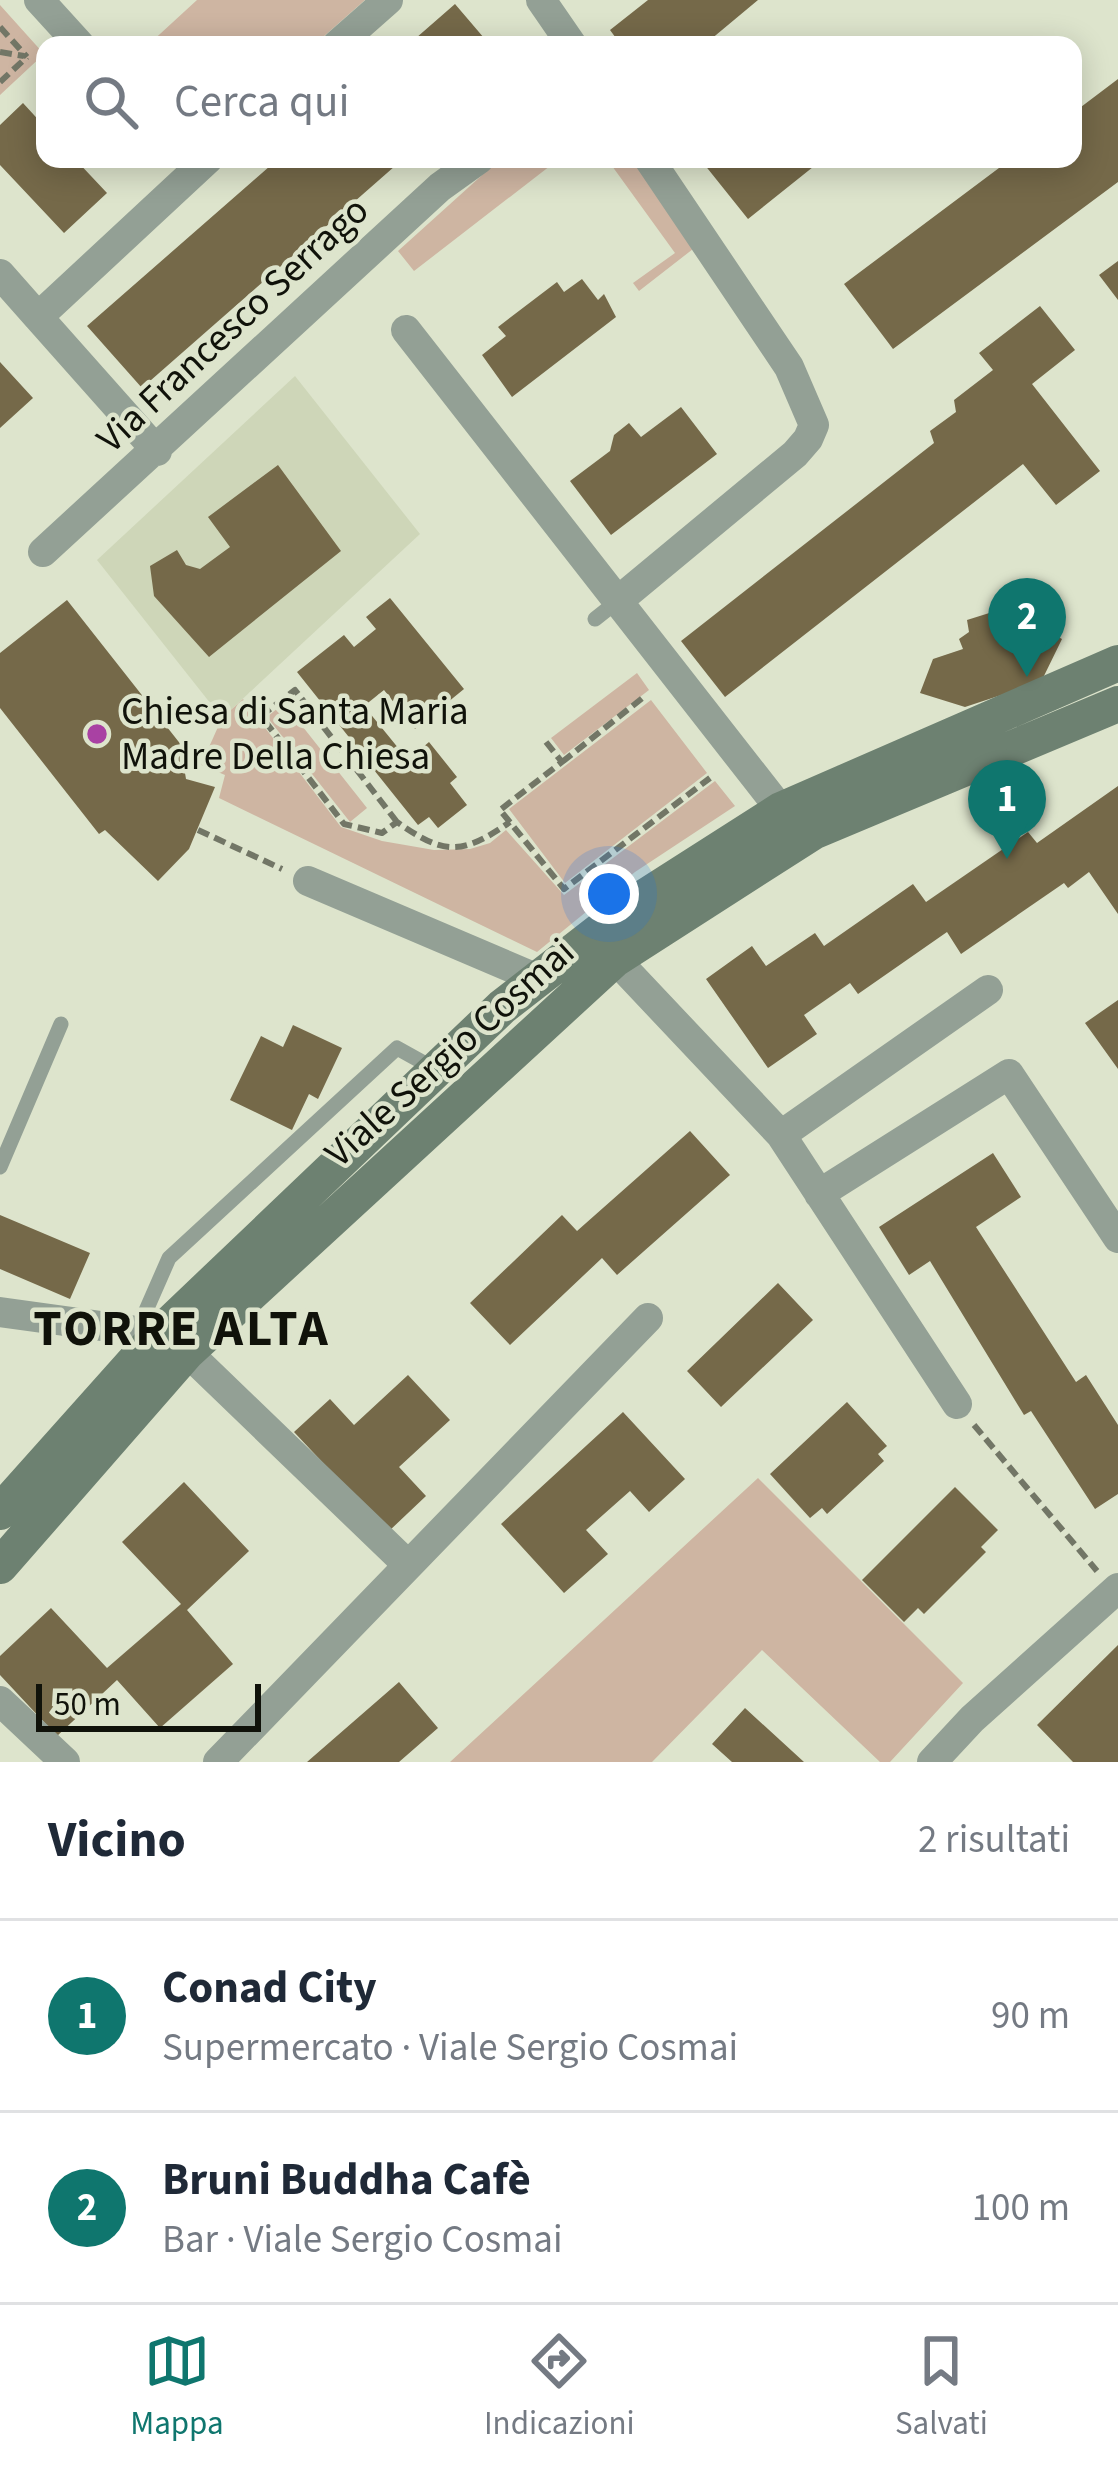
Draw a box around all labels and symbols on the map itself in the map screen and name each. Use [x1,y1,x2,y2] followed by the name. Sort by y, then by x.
[84,184,382,466] street label: Via Francesco Serrago
[988,578,1066,677] pin: 2
[121,684,469,785] place label: Chiesa di Santa Maria Madre Della Chiesa
[84,721,110,747] marker: Chiesa di Santa Maria Madre Della Chiesa
[968,760,1046,859] pin: 1
[579,864,639,924] your location
[313,925,587,1181] street label: Viale Sergio Cosmai
[33,1293,331,1365] district label: TORRE ALTA
[36,1678,261,1731] scale bar

